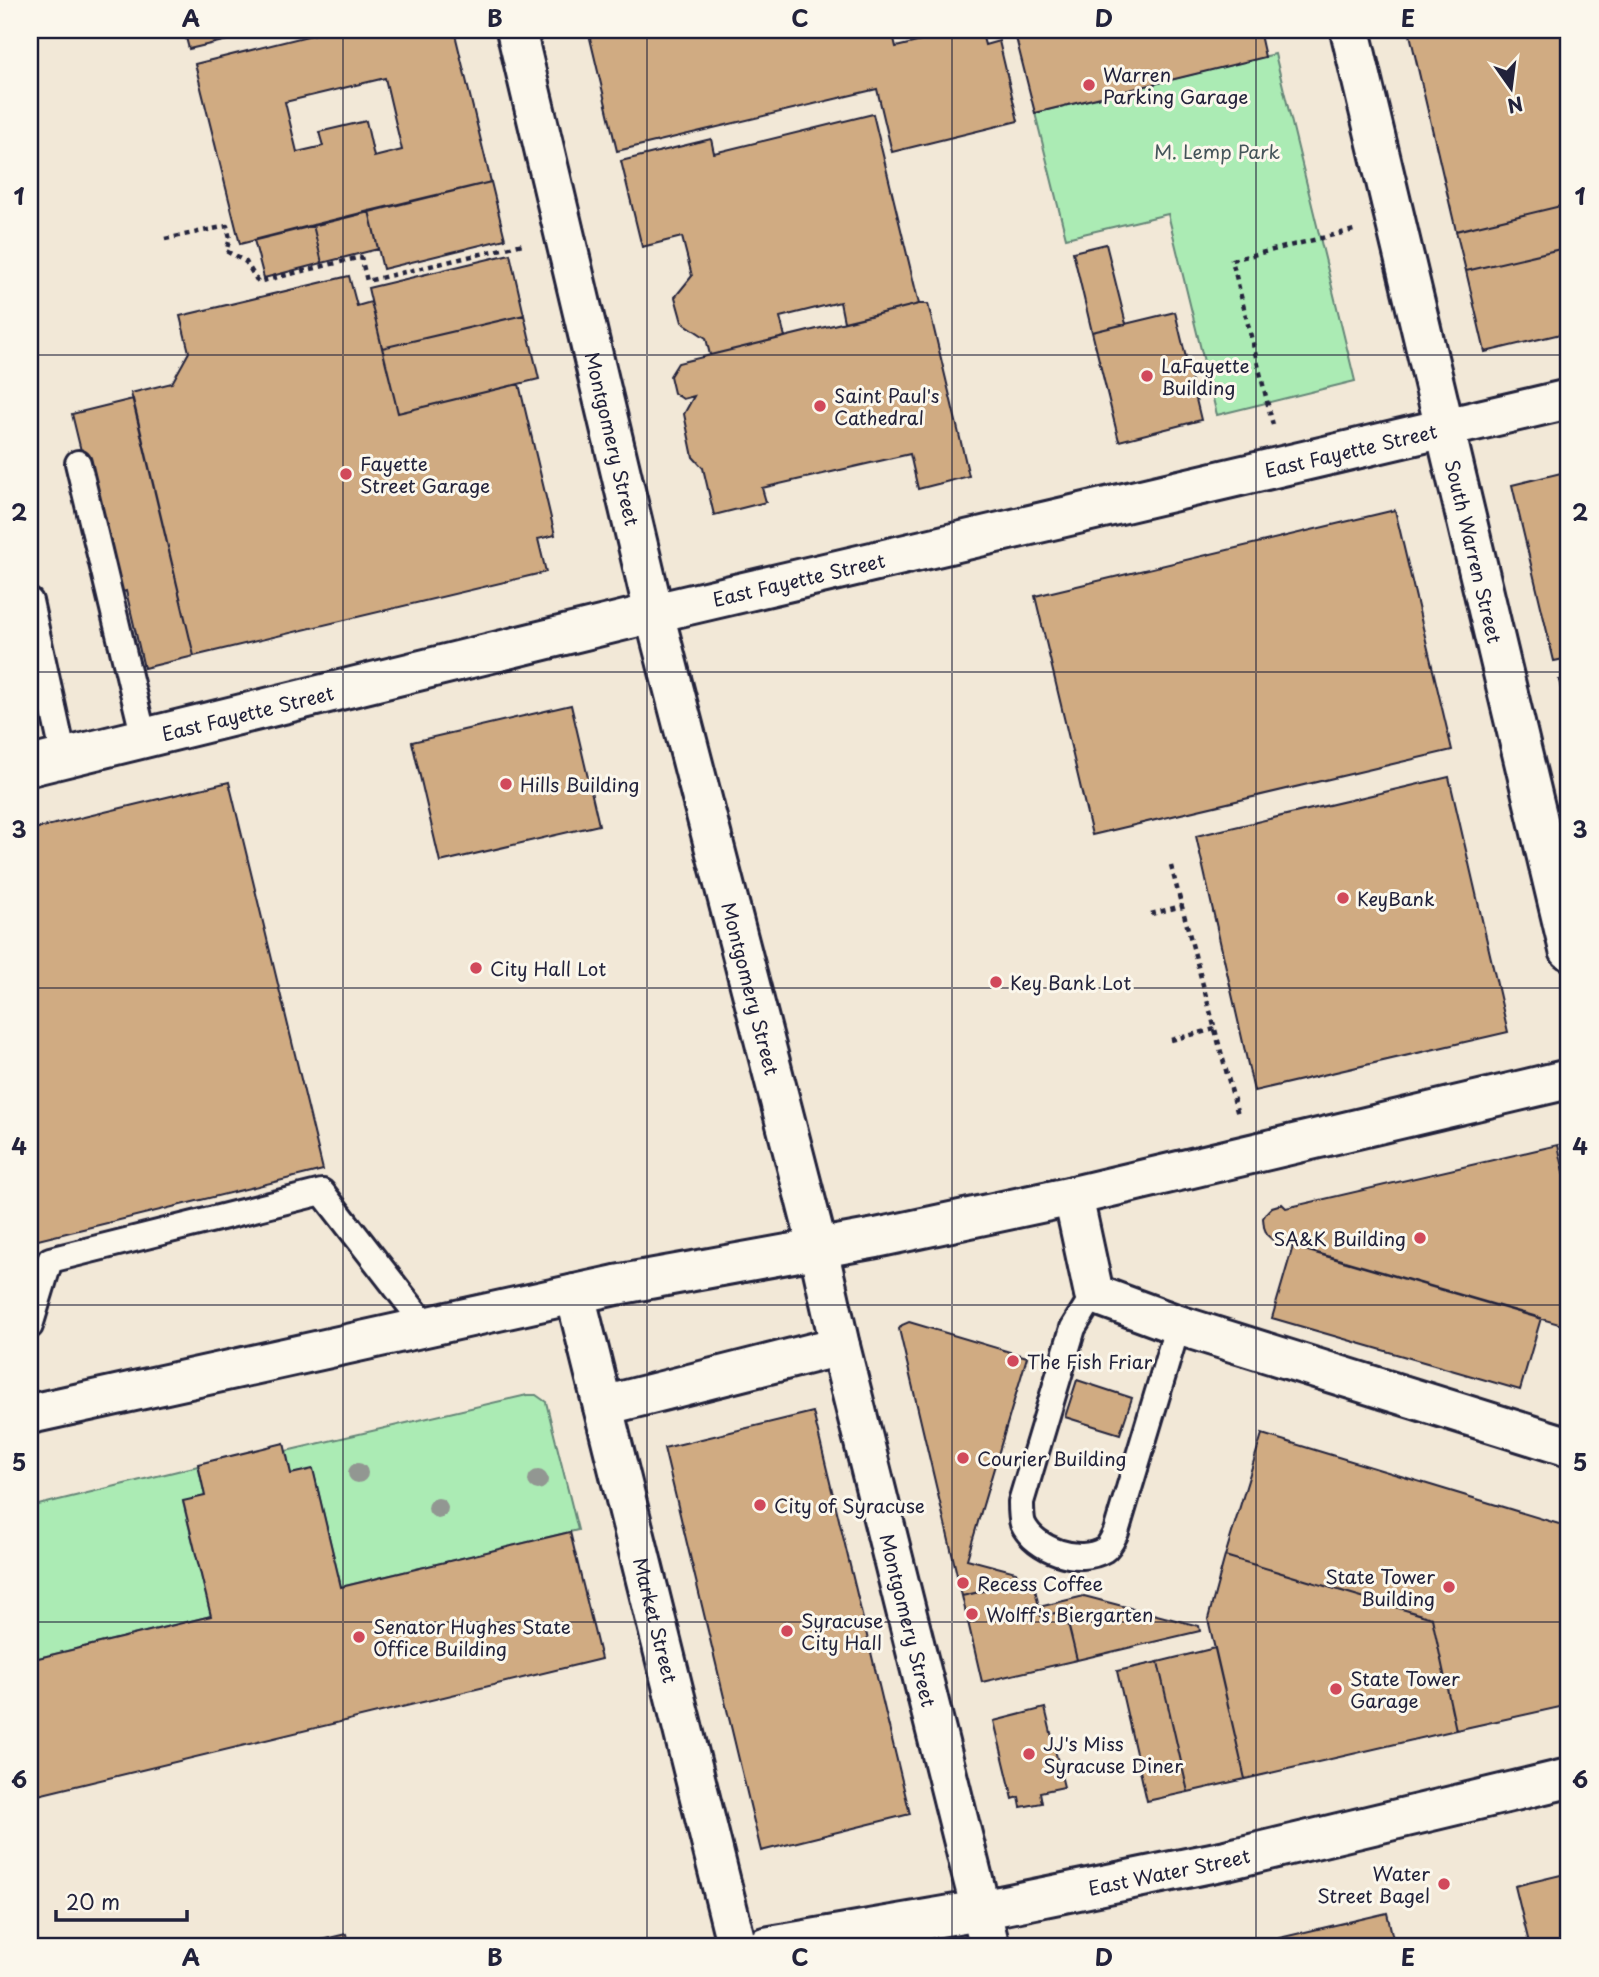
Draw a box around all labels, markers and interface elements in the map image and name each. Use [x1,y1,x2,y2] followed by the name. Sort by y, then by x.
[182,0,200,35] text: A
[487,0,503,35] text: B
[791,0,809,35] text: C
[1095,0,1113,35] text: D
[1401,0,1415,35] text: E
[1476,52,1546,122] north arrow
[1103,60,1248,110] place label: Warren Parking Garage
[1081,77,1097,93] marker: Warren Parking Garage
[1505,90,1526,121] text: N
[1154,137,1281,165] park label: M. Lemp Park
[14,178,25,213] text: 1
[1575,178,1586,213] text: 1
[579,349,647,529] street label: Montgomery Street
[1161,351,1250,401] place label: LaFayette Building
[1139,368,1155,384] marker: LaFayette Building
[834,381,939,431] place label: Saint Paul's Cathedral
[812,398,828,414] marker: Saint Paul's Cathedral
[1262,416,1440,484] street label: East Fayette Street
[360,449,490,499] place label: Fayette Street Garage
[1439,457,1510,646] street label: South Warren Street
[338,466,354,482] marker: Fayette Street Garage
[11,494,27,529] text: 2
[1572,494,1588,529] text: 2
[710,545,888,613] street label: East Fayette Street
[159,678,337,747] street label: East Fayette Street
[520,770,640,798] place label: Hills Building
[498,776,514,792] marker: Hills Building
[11,811,27,846] text: 3
[1572,811,1588,846] text: 3
[1357,884,1435,912] place label: KeyBank
[1335,890,1351,906] marker: KeyBank
[715,899,787,1078] street label: Montgomery Street
[490,954,606,982] place label: City Hall Lot
[468,960,484,976] marker: City Hall Lot
[1010,968,1131,996] place label: Key Bank Lot
[988,974,1004,990] marker: Key Bank Lot
[11,1128,27,1163] text: 4
[1572,1128,1588,1163] text: 4
[1274,1224,1406,1252] place label: SA&K Building
[1412,1230,1428,1246] marker: SA&K Building
[1027,1347,1152,1375] place label: The Fish Friar
[1005,1353,1021,1369] marker: The Fish Friar
[12,1444,26,1479] text: 5
[977,1444,1126,1472] place label: Courier Building
[1573,1444,1587,1479] text: 5
[955,1450,971,1466] marker: Courier Building
[774,1491,925,1519] place label: City of Syracuse
[752,1497,768,1513] marker: City of Syracuse
[873,1531,944,1710] street label: Montgomery Street
[627,1555,685,1686] street label: Market Street
[1325,1562,1435,1612] place label: State Tower Building
[977,1569,1103,1597] place label: Recess Coffee
[955,1575,971,1591] marker: Recess Coffee
[1441,1579,1457,1595] marker: State Tower Building
[986,1600,1154,1628] place label: Wolff's Biergarten
[801,1606,883,1656] place label: Syracuse City Hall
[964,1606,980,1622] marker: Wolff's Biergarten
[373,1612,571,1662] place label: Senator Hughes State Office Building
[779,1623,795,1639] marker: Syracuse City Hall
[351,1629,367,1645] marker: Senator Hughes State Office Building
[1350,1664,1460,1714] place label: State Tower Garage
[1328,1681,1344,1697] marker: State Tower Garage
[1043,1729,1183,1779] place label: JJ's Miss Syracuse Diner
[1021,1746,1037,1762] marker: JJ's Miss Syracuse Diner
[11,1761,27,1796] text: 6
[1572,1761,1588,1796] text: 6
[1086,1841,1253,1902] street label: East Water Street
[1317,1859,1430,1909] place label: Water Street Bagel
[1436,1876,1452,1892] marker: Water Street Bagel
[56,1879,187,1923] scale bar
[66,1885,120,1917] text: 20 m
[182,1939,200,1974] text: A
[487,1939,503,1974] text: B
[791,1939,809,1974] text: C
[1095,1939,1113,1974] text: D
[1401,1939,1415,1974] text: E

